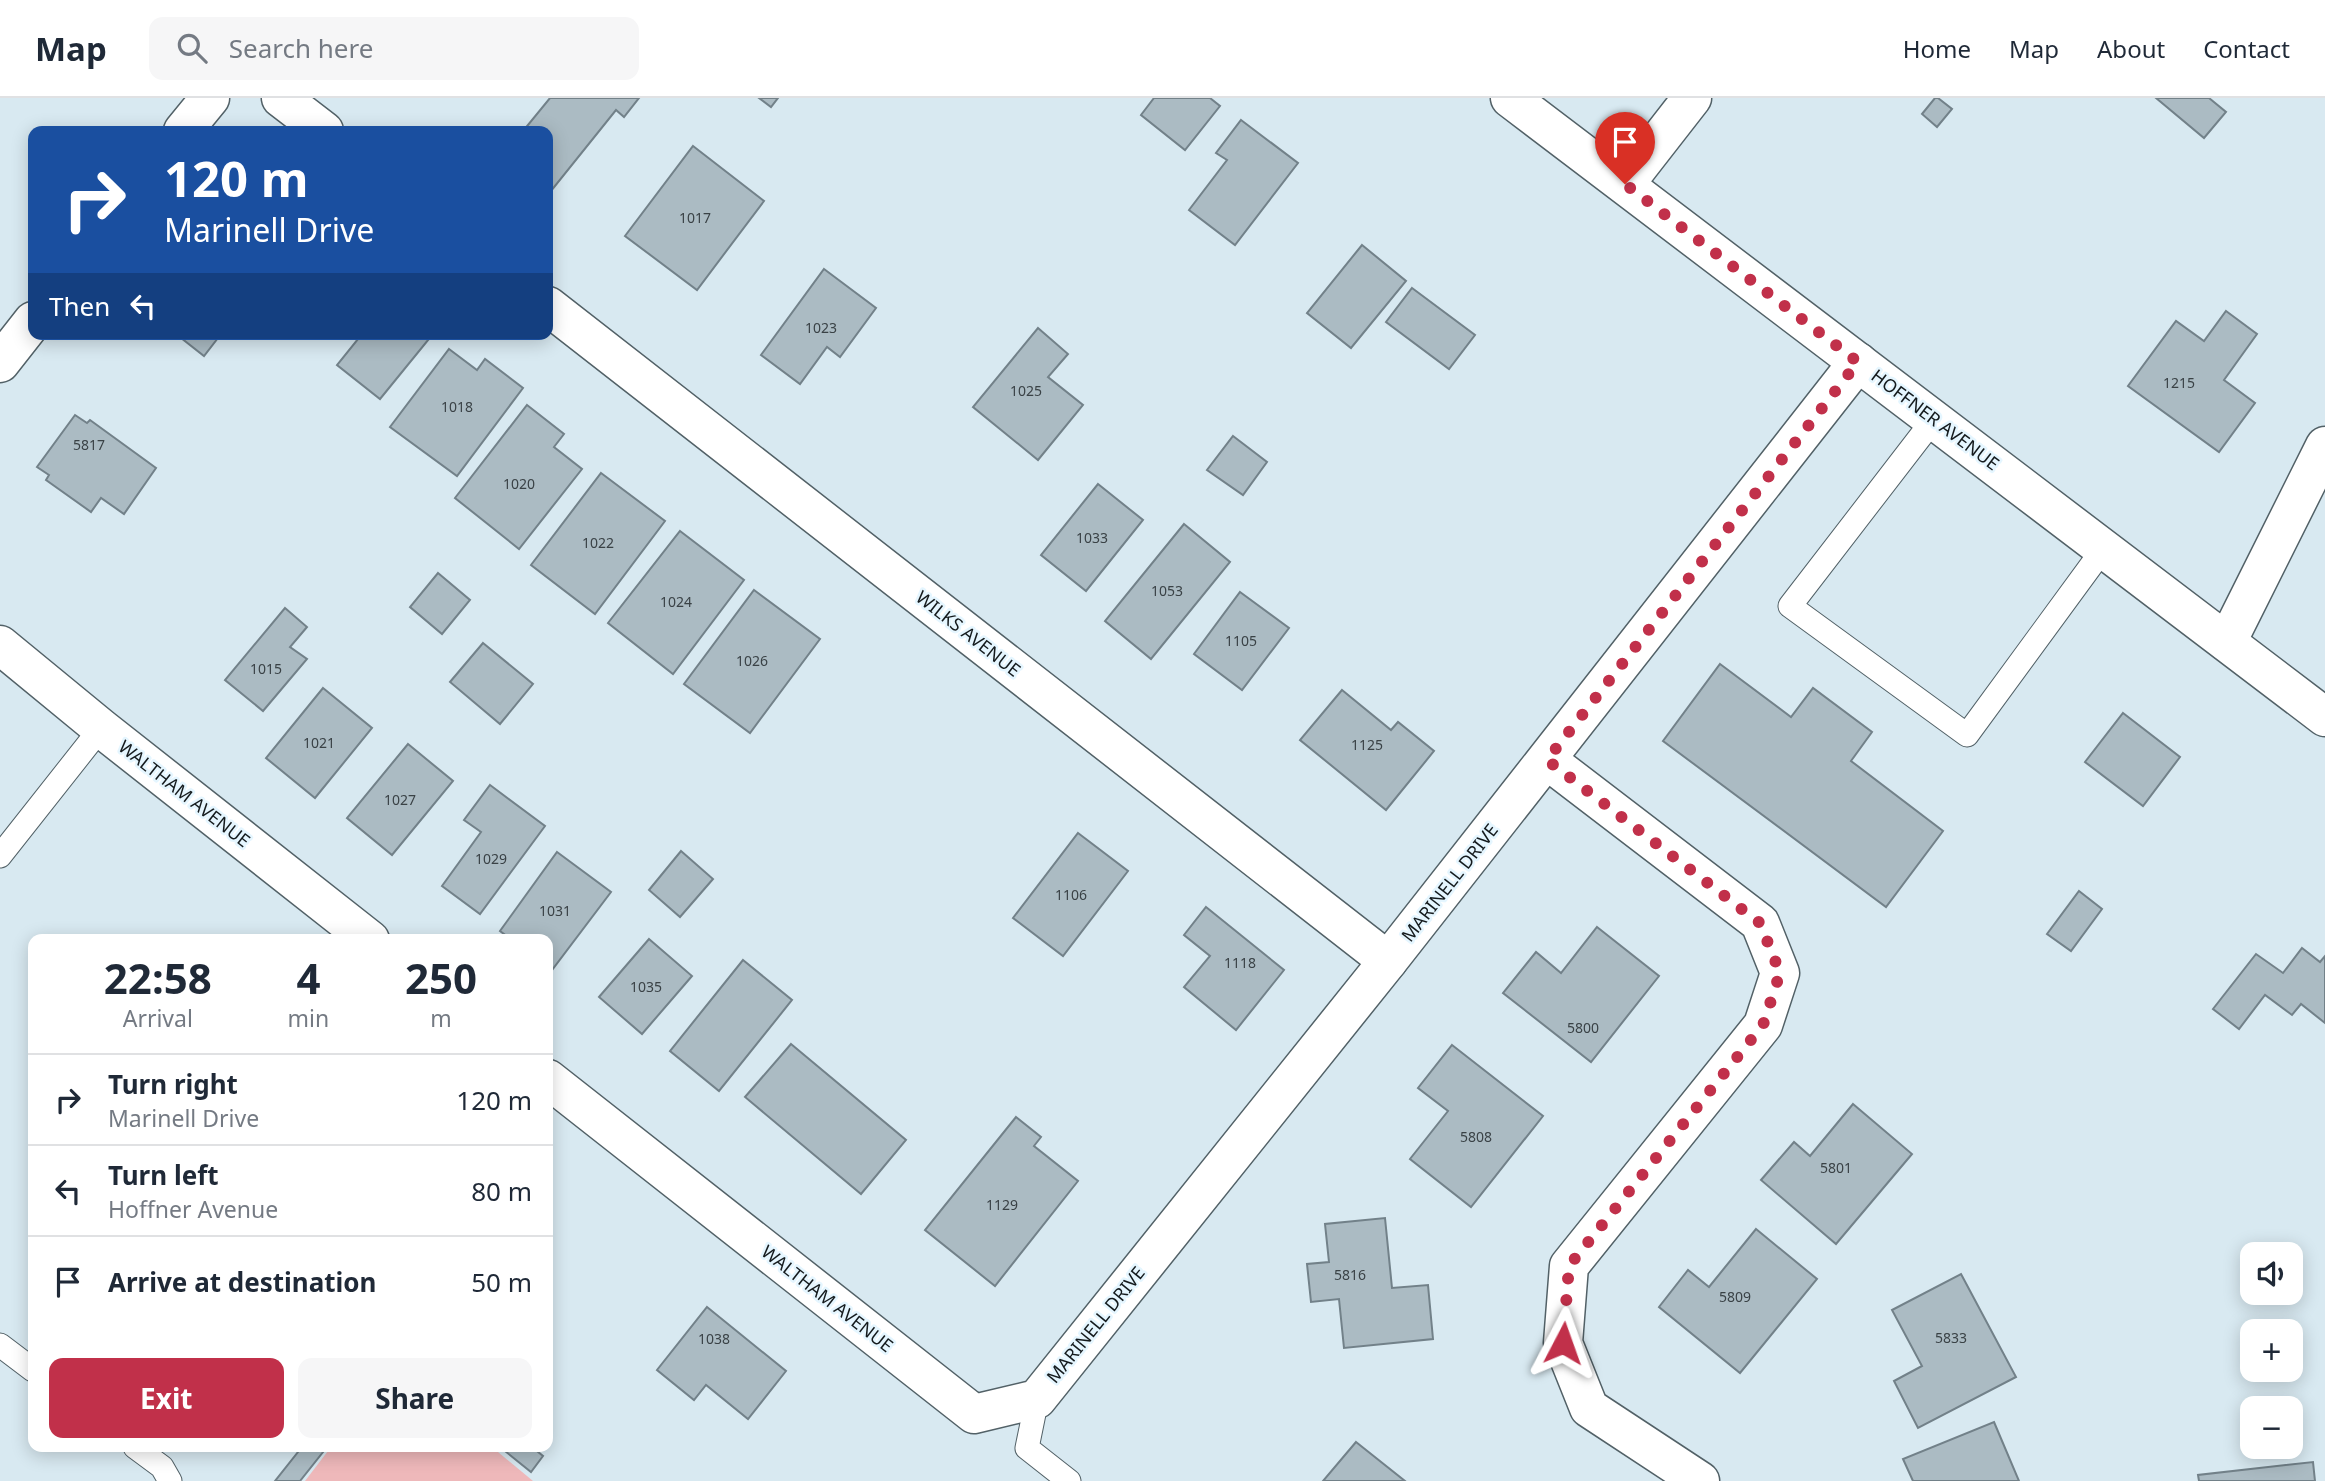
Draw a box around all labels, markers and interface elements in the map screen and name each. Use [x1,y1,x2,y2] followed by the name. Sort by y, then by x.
[149,17,639,80] search box
[35,26,107,71] text: Map
[173,29,211,67] icon: search
[229,30,373,66] text: Search here
[1903,32,1971,65] text: Home
[2009,32,2059,65] text: Map
[2097,32,2165,65] text: About
[2203,32,2290,65] text: Contact
[1595,112,1655,184] pin
[1606,123,1644,161] icon: arrive
[164,145,309,211] text: 120 m
[49,154,140,245] icon: right
[164,208,374,251] text: Marinell Drive
[679,208,711,227] house number: 1017
[124,287,162,325] icon: left
[49,288,110,324] text: Then
[805,318,837,337] house number: 1023
[1867,363,2004,475] street label: HOFFNER AVENUE
[2163,373,2195,392] house number: 1215
[1010,381,1042,400] house number: 1025
[441,397,473,416] house number: 1018
[73,435,105,454] house number: 5817
[503,474,535,493] house number: 1020
[1076,528,1108,547] house number: 1033
[582,533,614,552] house number: 1022
[1151,581,1183,600] house number: 1053
[911,585,1026,682] street label: WILKS AVENUE
[660,592,692,611] house number: 1024
[1225,631,1257,650] house number: 1105
[736,651,768,670] house number: 1026
[250,659,282,678] house number: 1015
[303,733,335,752] house number: 1021
[114,734,255,852] street label: WALTHAM AVENUE
[1351,735,1383,754] house number: 1125
[384,790,416,809] house number: 1027
[1396,818,1503,946] street label: MARINELL DRIVE
[475,849,507,868] house number: 1029
[1055,885,1087,904] house number: 1106
[539,901,571,920] house number: 1031
[104,949,212,1006] text: 22:58
[296,949,320,1006] text: 4
[405,949,477,1006] text: 250
[1224,953,1256,972] house number: 1118
[630,977,662,996] house number: 1035
[123,1002,193,1034] text: Arrival
[288,1002,329,1034] text: min
[430,1002,452,1034] text: m
[1567,1018,1599,1037] house number: 5800
[108,1066,238,1102] text: Turn right
[49,1081,87,1119] icon: right
[456,1082,532,1118] text: 120 m
[108,1102,259,1134] text: Marinell Drive
[1460,1127,1492,1146] house number: 5808
[108,1157,219,1193] text: Turn left
[1820,1158,1852,1177] house number: 5801
[49,1172,87,1210] icon: left
[471,1173,532,1209] text: 80 m
[108,1193,278,1225] text: Hoffner Avenue
[986,1195,1018,1214] house number: 1129
[757,1239,898,1357] street label: WALTHAM AVENUE
[2240,1242,2303,1459] map controls
[2240,1242,2303,1305] button: sound
[1041,1261,1150,1388] street label: MARINELL DRIVE
[49,1263,87,1301] icon: arrive
[108,1264,377,1300] text: Arrive at destination
[471,1264,532,1300] text: 50 m
[1334,1265,1366,1284] house number: 5816
[1719,1287,1751,1306] house number: 5809
[1526,1306,1600,1380] position arrow
[2240,1319,2303,1382] button: +
[1935,1328,1967,1347] house number: 5833
[698,1329,730,1348] house number: 1038
[49,1358,284,1438] button: Exit
[298,1358,532,1438] button: Share
[2240,1396,2303,1459] button: −

